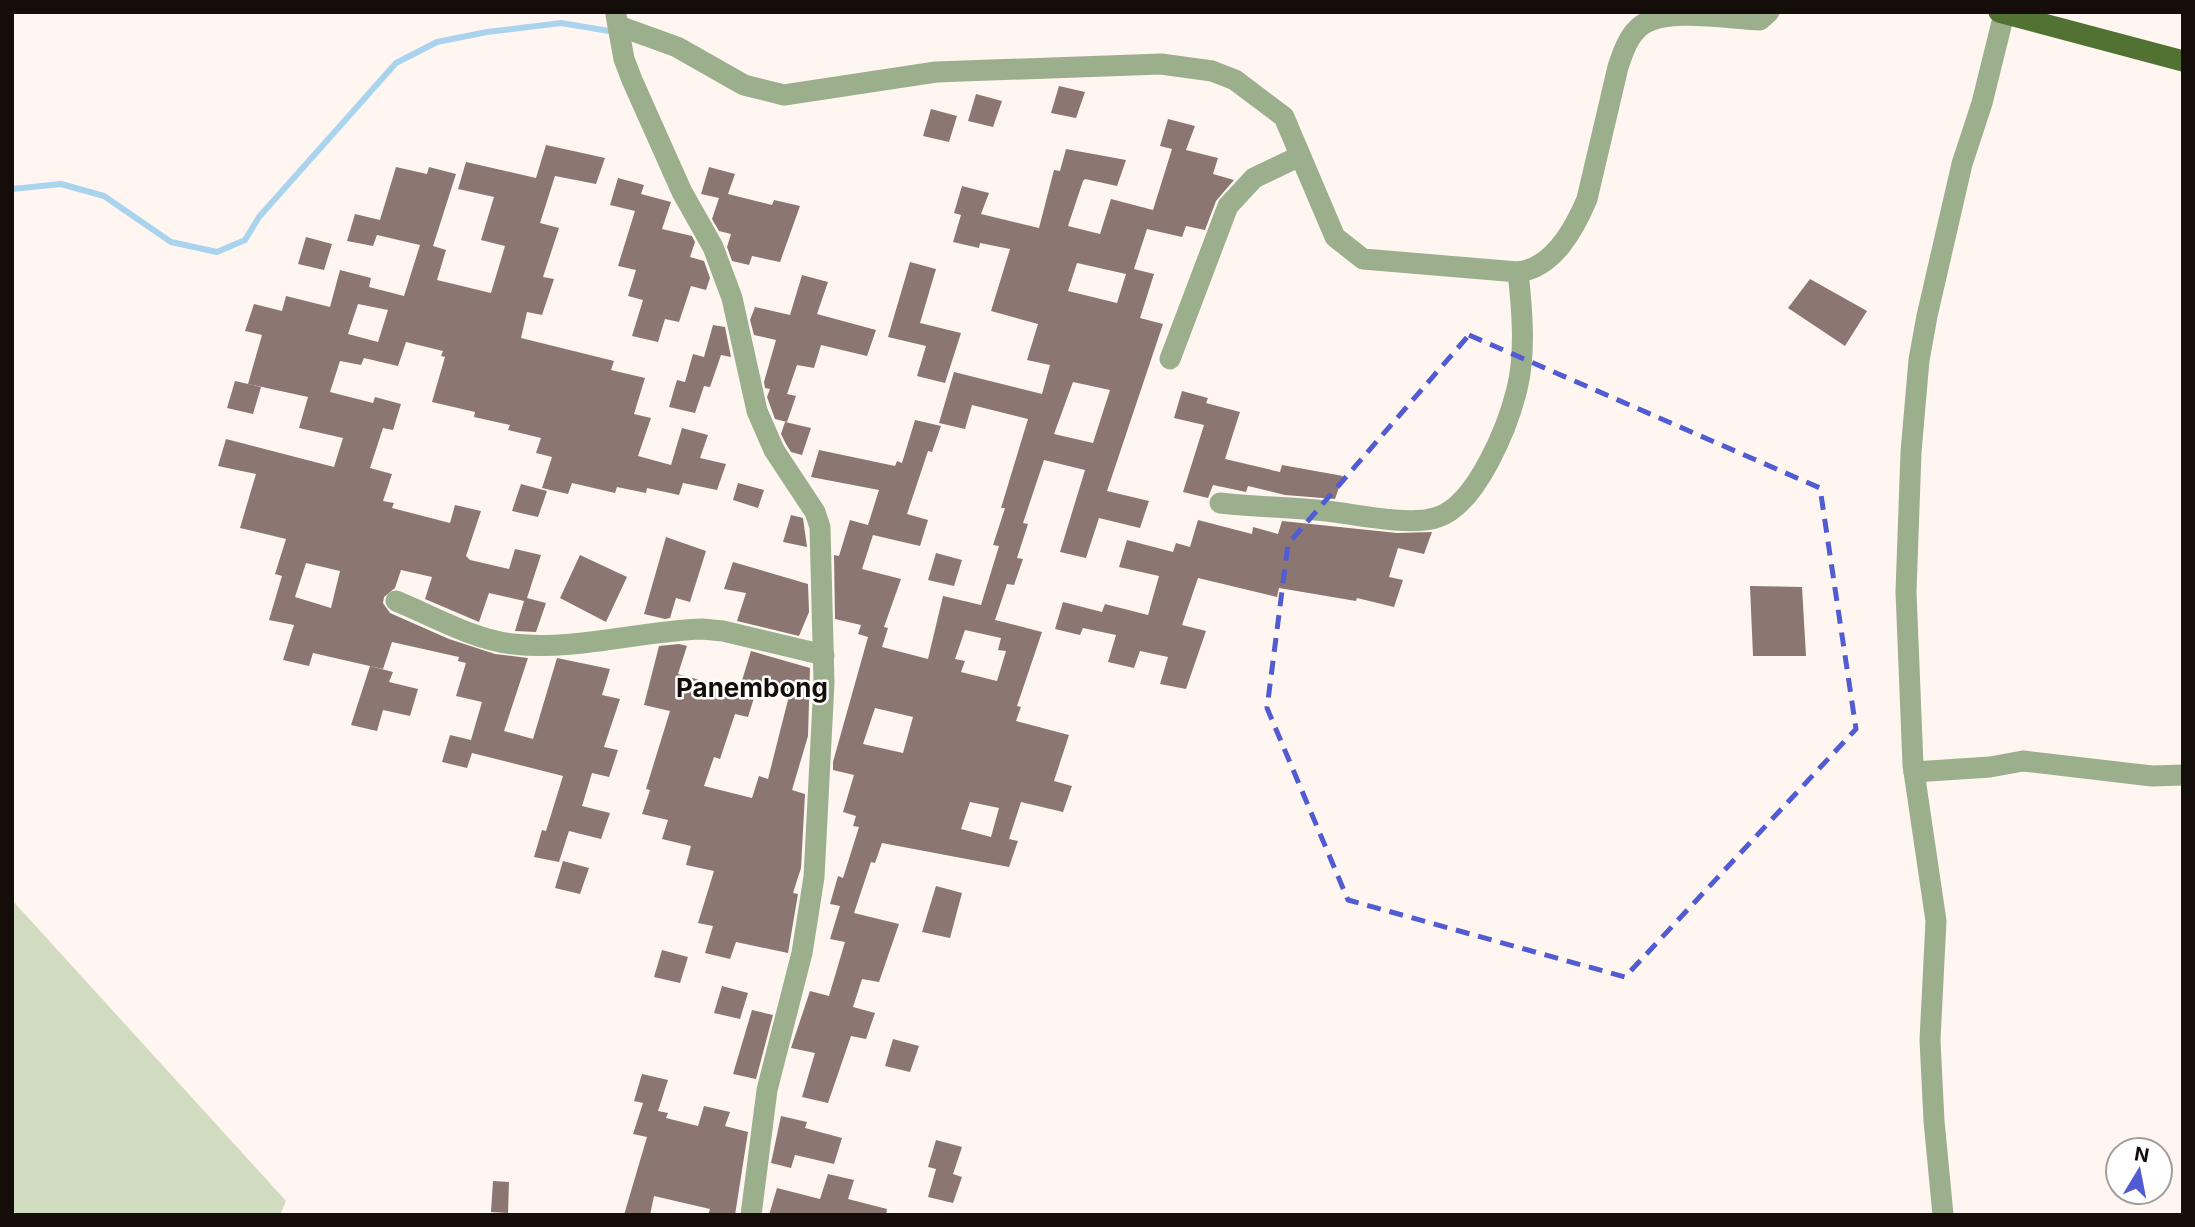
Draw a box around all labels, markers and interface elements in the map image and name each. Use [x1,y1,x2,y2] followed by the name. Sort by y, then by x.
[676,672,828,703] district label: Panembong
[2104,1136,2174,1206] north arrow
[2133,1142,2151,1167] text: N

